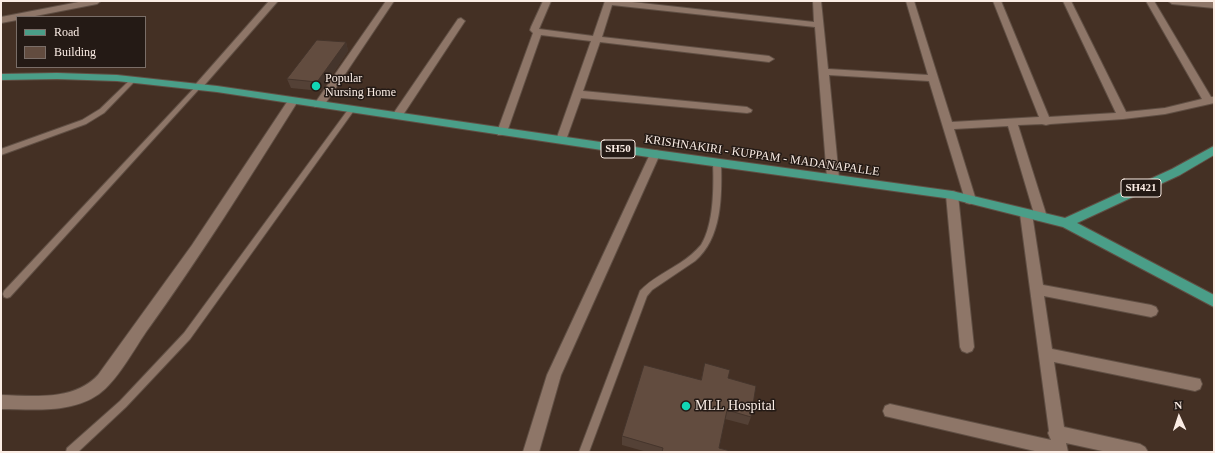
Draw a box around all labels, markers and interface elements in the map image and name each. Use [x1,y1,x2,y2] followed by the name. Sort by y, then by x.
[16,16,146,68] legend
[54,25,79,39] text: Road
[54,45,96,59] text: Building
[325,72,396,100] place label: Popular Nursing Home
[310,80,322,92] marker: Popular Nursing Home
[644,132,880,180] street label: KRISHNAKIRI - KUPPAM - MADANAPALLE
[601,140,635,158] road number: SH50
[1121,179,1161,197] road number: SH421
[1159,397,1199,437] north arrow
[695,398,775,414] place label: MLL Hospital
[1174,399,1183,411] text: N
[680,400,692,412] marker: MLL Hospital

